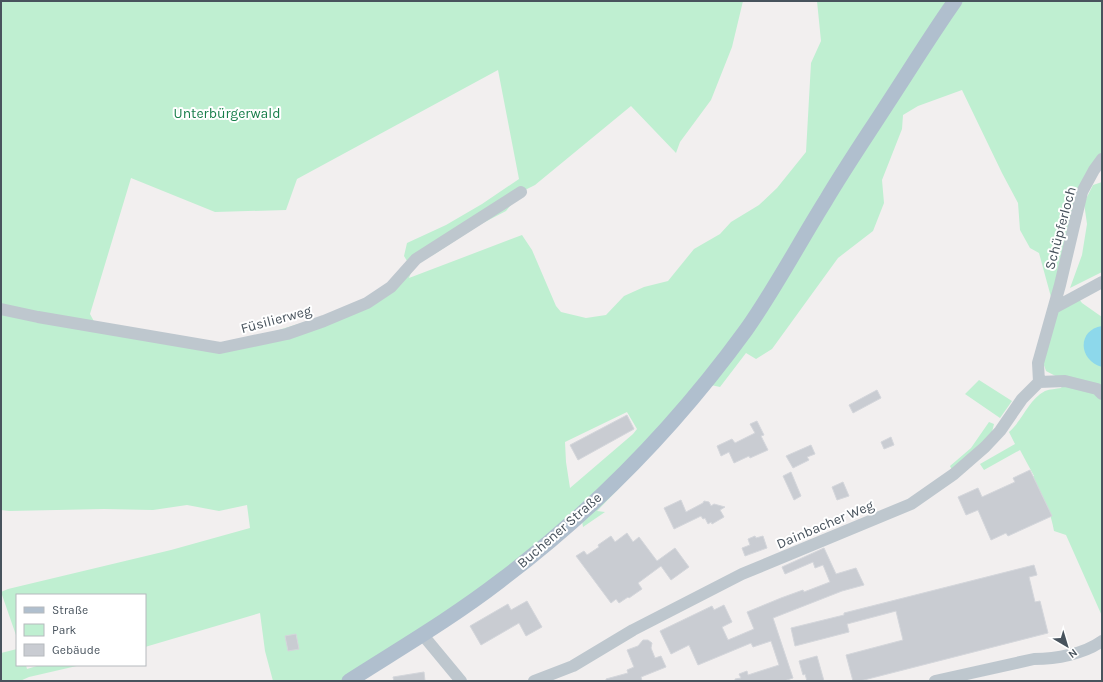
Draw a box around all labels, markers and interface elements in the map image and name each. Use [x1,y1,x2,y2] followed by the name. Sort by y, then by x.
[174,105,280,122] park label: Unterbürgerwald
[1041,185,1080,271] street label: Schüpferloch
[239,302,313,337] street label: Füsilierweg
[514,489,605,572] street label: Buchener Straße
[774,496,876,553] street label: Dainbacher Weg
[16,594,146,666] legend
[52,603,88,617] text: Straße
[52,623,77,637] text: Park
[1047,626,1087,666] north arrow
[52,643,100,657] text: Gebäude
[1066,646,1080,661] text: N

